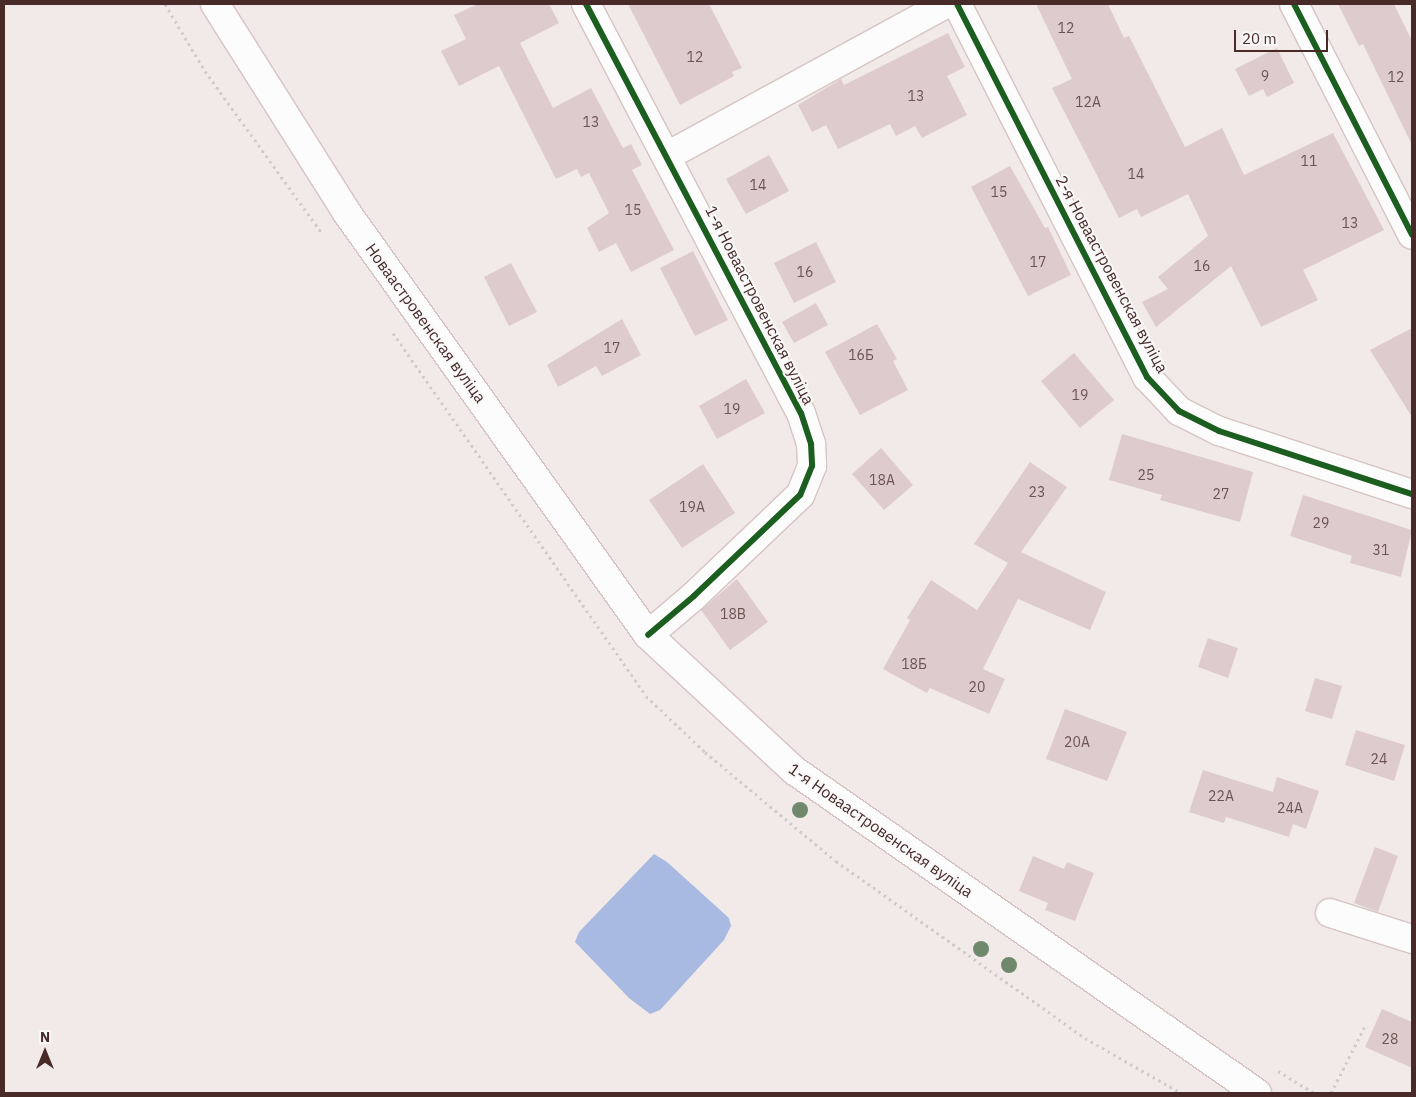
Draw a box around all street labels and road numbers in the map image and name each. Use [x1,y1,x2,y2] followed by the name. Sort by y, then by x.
[1052,172,1172,376] street label: 2-я Новаастровенская вуліца
[701,202,819,408] street label: 1-я Новаастровенская вуліца
[362,239,490,407] street label: Новаастровенская вуліца
[785,759,977,901] street label: 1-я Новаастровенская вуліца

